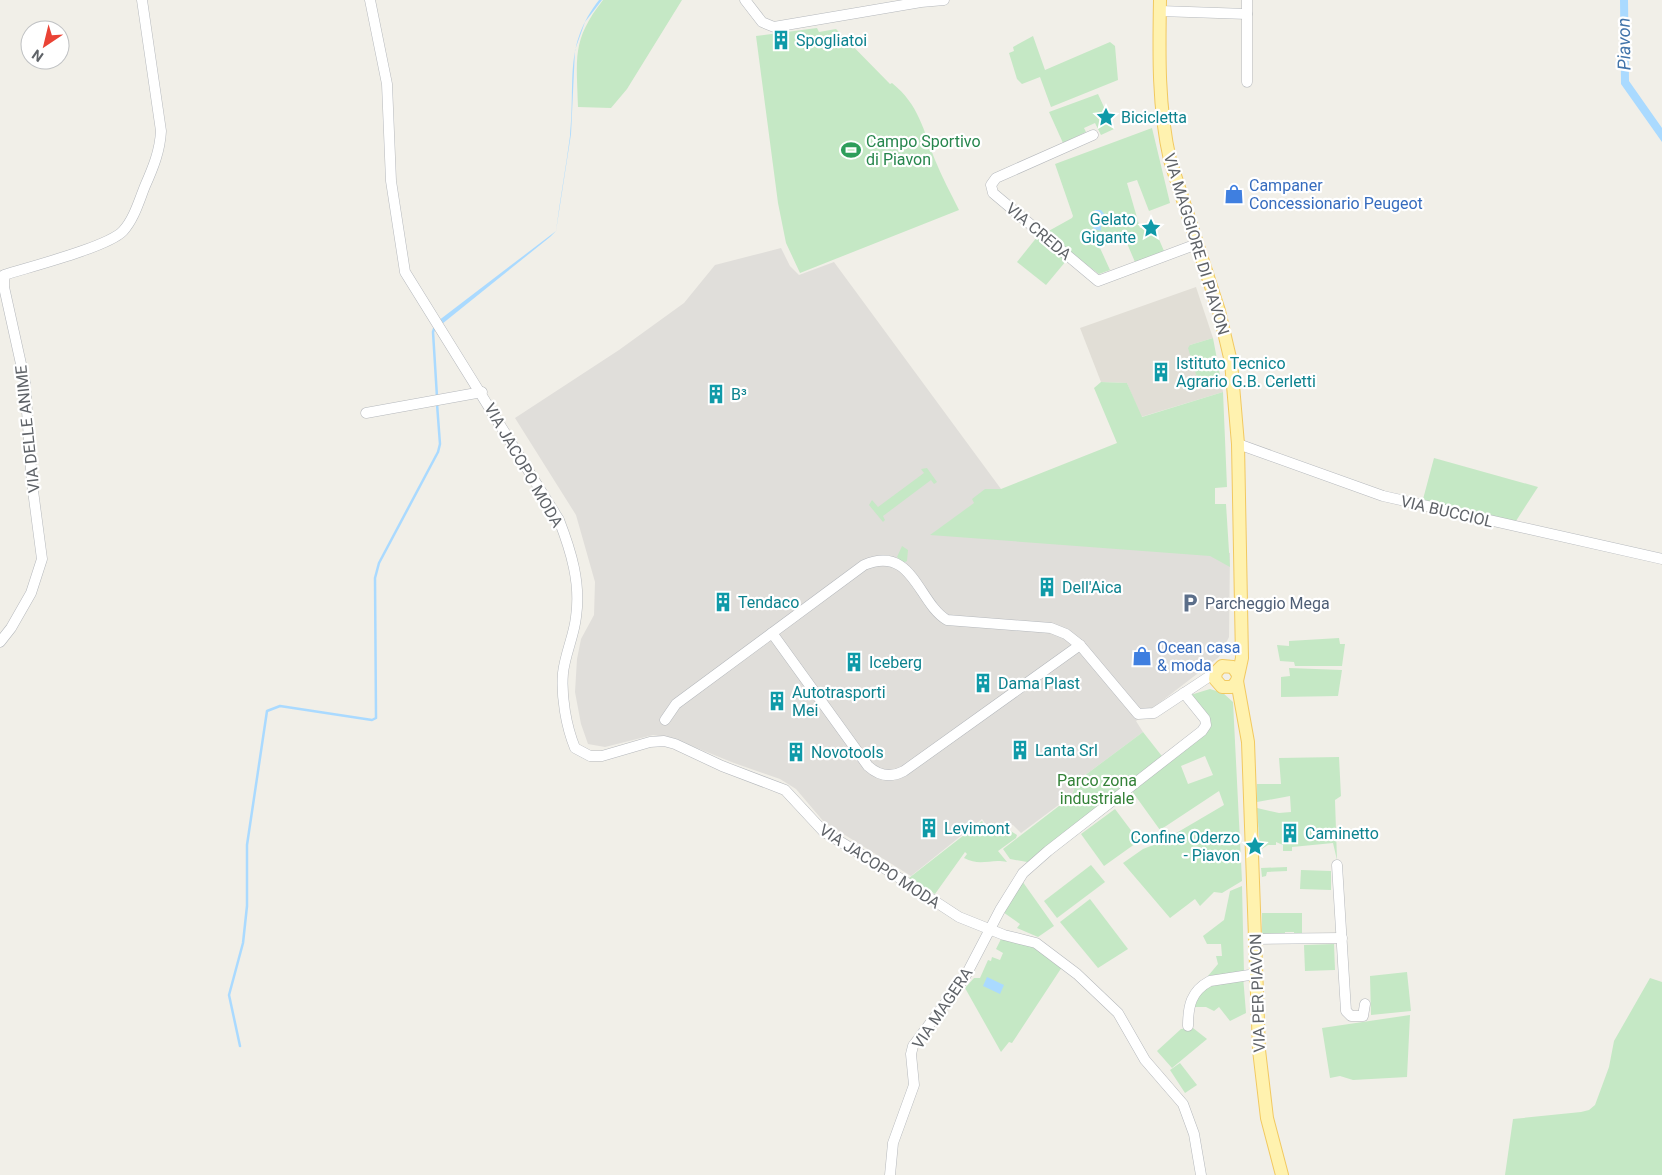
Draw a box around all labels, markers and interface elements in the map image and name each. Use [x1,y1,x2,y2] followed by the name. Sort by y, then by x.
[1613,18,1634,70] water label: Piavon
[20,20,70,70] north arrow
[770,29,792,51] building icon: Spogliatoi
[796,31,867,50] place label: Spogliatoi
[29,46,46,65] text: N
[1095,106,1117,128] place icon: Bicicletta
[1121,108,1187,127] place label: Bicicletta
[866,132,981,169] place label: Campo Sportivo di Piavon
[840,139,862,161] sports icon: Campo Sportivo di Piavon
[1160,151,1233,337] street label: VIA MAGGIORE DI PIAVON
[1249,176,1423,213] place label: Campaner Concessionario Peugeot
[1223,183,1245,205] shop icon: Campaner Concessionario Peugeot
[1002,199,1076,264] street label: VIA CREDA
[1081,210,1136,247] place label: Gelato Gigante
[1140,217,1162,239] place icon: Gelato Gigante
[1176,354,1316,391] place label: Istituto Tecnico Agrario G.B. Cerletti
[1150,361,1172,383] building icon: Istituto Tecnico Agrario G.B. Cerletti
[11,364,44,494] street label: VIA DELLE ANIME
[705,383,727,405] building icon: B³
[731,385,747,404] place label: B³
[480,400,567,531] street label: VIA JACOPO MODA
[1399,492,1495,531] street label: VIA BUCCIOL
[1036,576,1058,598] building icon: Dell'Aica
[1062,578,1122,597] place label: Dell'Aica
[712,591,734,613] building icon: Tendaco
[1179,592,1201,614] parking icon: Parcheggio Mega
[738,593,799,612] place label: Tendaco
[1205,594,1330,613] place label: Parcheggio Mega
[1157,638,1240,675] place label: Ocean casa & moda
[1131,645,1153,667] shop icon: Ocean casa & moda
[843,651,865,673] building icon: Iceberg
[869,653,922,672] place label: Iceberg
[972,672,994,694] building icon: Dama Plast
[998,674,1080,693] place label: Dama Plast
[792,683,886,720] place label: Autotrasporti Mei
[766,690,788,712] building icon: Autotrasporti Mei
[1009,739,1031,761] building icon: Lanta Srl
[785,741,807,763] building icon: Novotools
[1035,741,1098,760] place label: Lanta Srl
[811,743,884,762] place label: Novotools
[1057,771,1137,808] park label: Parco zona industriale
[918,817,940,839] building icon: Levimont
[944,819,1010,838] place label: Levimont
[816,820,944,913] street label: VIA JACOPO MODA
[1279,822,1301,844] building icon: Caminetto
[1305,824,1379,843] place label: Caminetto
[1131,828,1240,865] place label: Confine Oderzo - Piavon
[1244,835,1266,857] place icon: Confine Oderzo - Piavon
[1246,933,1269,1053] street label: VIA PER PIAVON
[908,964,977,1052] street label: VIA MAGERA

